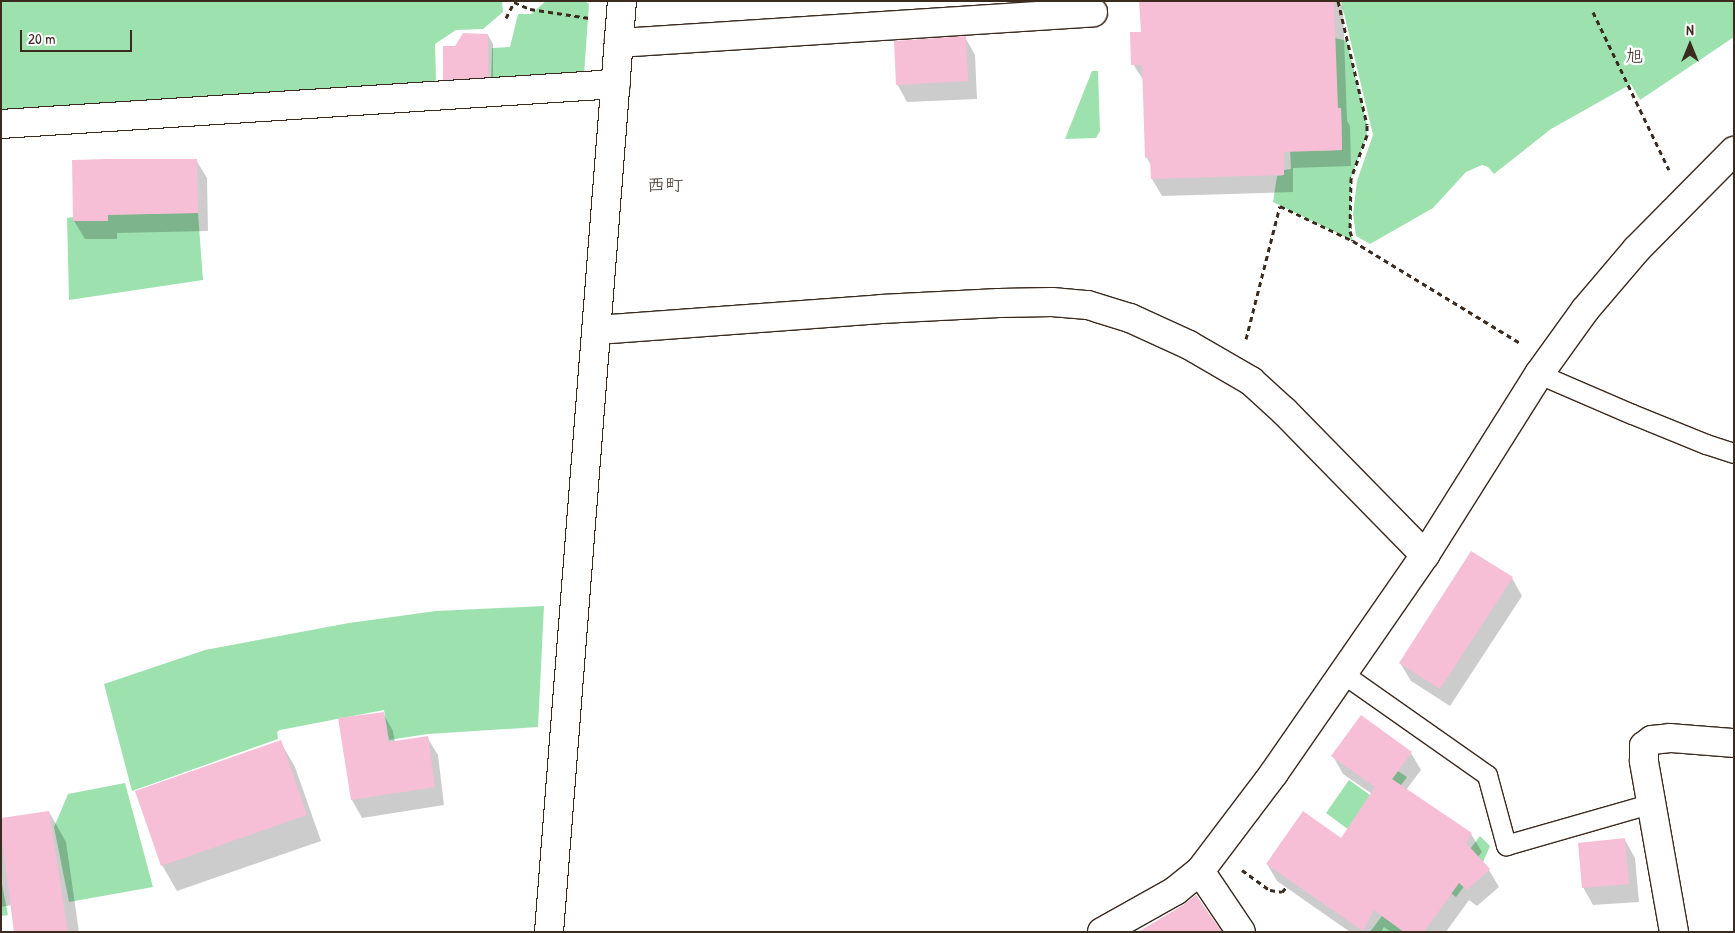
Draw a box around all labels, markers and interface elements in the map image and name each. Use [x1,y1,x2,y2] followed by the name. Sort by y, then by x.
[22,20,135,52] scale bar
[1665,20,1715,70] north arrow
[1686,20,1694,39] text: N
[28,28,55,49] text: 20 m
[1625,45,1643,67] district label: 旭
[647,174,683,196] district label: 西町

